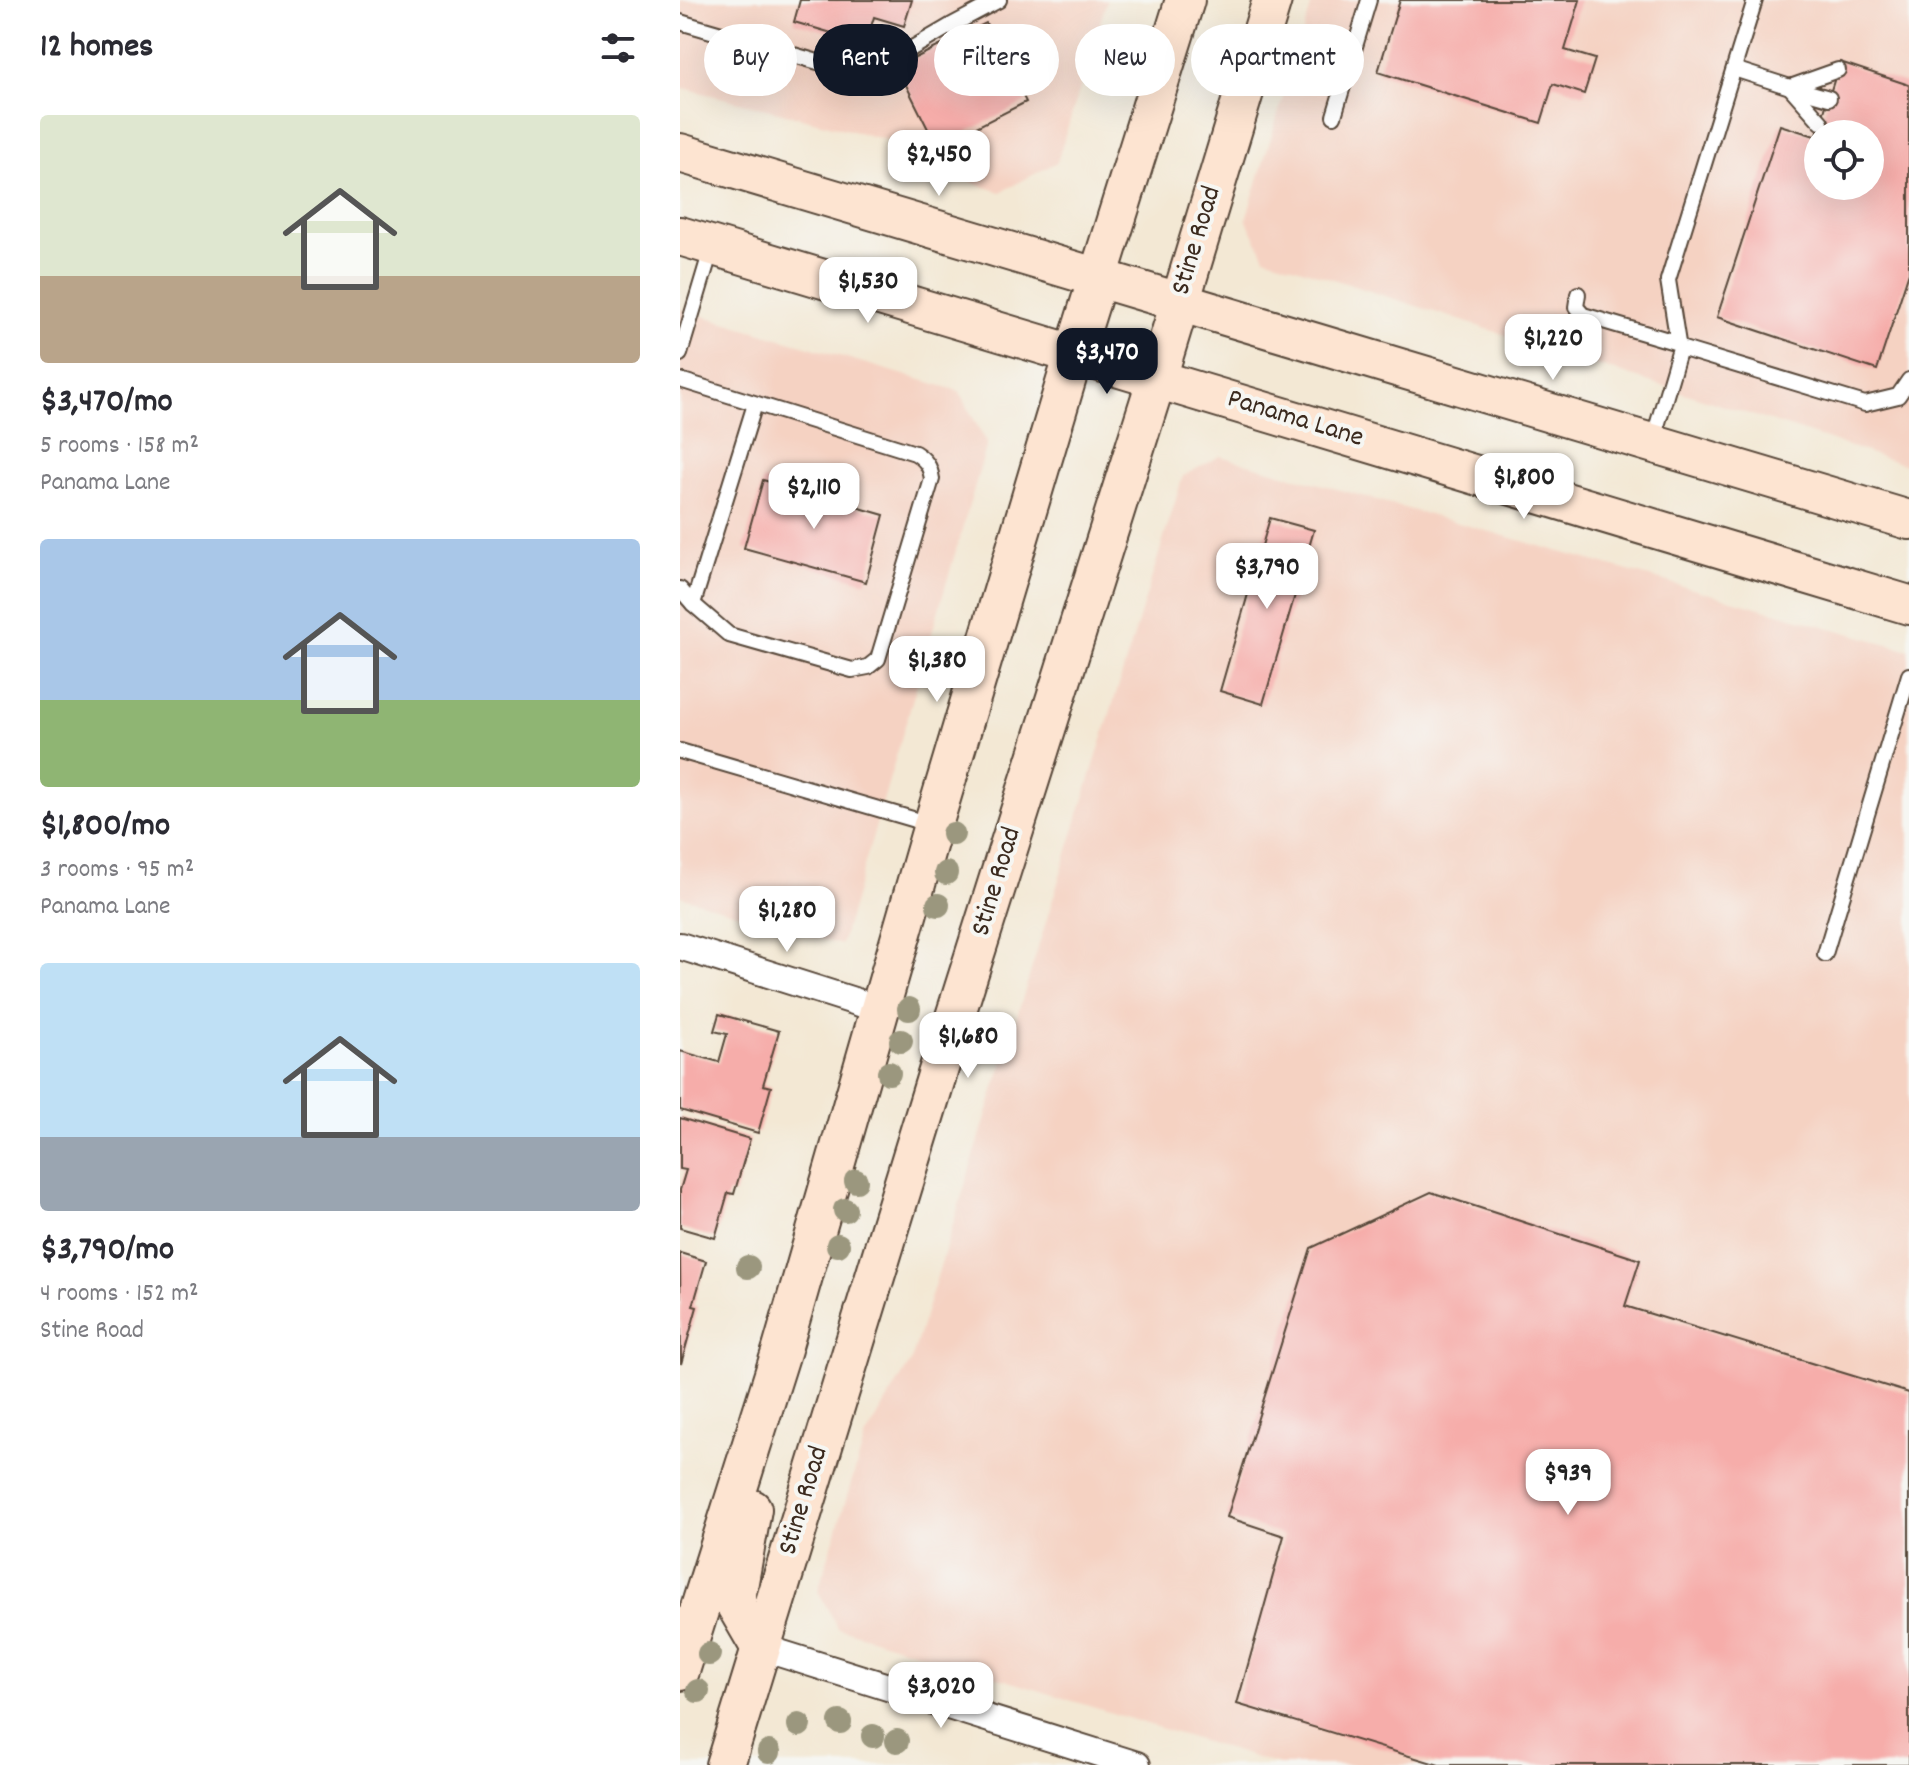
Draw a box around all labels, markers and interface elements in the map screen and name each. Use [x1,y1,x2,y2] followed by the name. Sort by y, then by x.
[40,24,153,73] text: 12 homes
[704,24,797,96] chip: Buy
[813,24,918,96] chip: Rent
[934,24,1059,96] chip: Filters
[1075,24,1175,96] chip: New
[1191,24,1364,96] chip: Apartment
[596,26,640,70] icon: filters
[1804,120,1884,200] map controls
[1804,120,1884,200] button: locate
[874,130,1004,198] pin: $2,450
[906,137,972,174] text: $2,450
[268,167,412,311] icon: home
[1163,182,1233,300] street label: Stine Road
[803,257,933,325] pin: $1,530
[837,264,899,301] text: $1,530
[1488,314,1618,382] pin: $1,220
[1523,321,1583,358] text: $1,220
[1042,328,1172,396] pin: $3,470
[1075,335,1139,372] text: $3,470
[40,379,173,428] text: $3,470/mo
[1222,380,1368,460] street label: Panama Lane
[40,428,199,465] text: 5 rooms · 158 m²
[1459,453,1589,521] pin: $1,800
[1493,460,1555,497] text: $1,800
[749,463,879,531] pin: $2,110
[40,465,171,502] text: Panama Lane
[786,470,842,507] text: $2,110
[1202,543,1332,611] pin: $3,790
[1234,550,1300,587] text: $3,790
[268,591,412,735] icon: home
[872,636,1002,704] pin: $1,380
[907,643,967,680] text: $1,380
[40,803,170,852] text: $1,800/mo
[963,823,1033,941] street label: Stine Road
[40,852,194,889] text: 3 rooms · 95 m²
[722,886,852,954] pin: $1,280
[40,889,171,926] text: Panama Lane
[757,893,817,930] text: $1,280
[903,1012,1033,1080] pin: $1,680
[268,1015,412,1159] icon: home
[937,1019,999,1056] text: $1,680
[40,1227,174,1276] text: $3,790/mo
[40,1276,199,1313] text: 4 rooms · 152 m²
[40,1313,144,1350] text: Stine Road
[770,1442,840,1560] street label: Stine Road
[1521,1449,1615,1517] pin: $939
[1544,1456,1592,1493] text: $939
[876,1662,1006,1730] pin: $3,020
[906,1669,976,1706] text: $3,020

